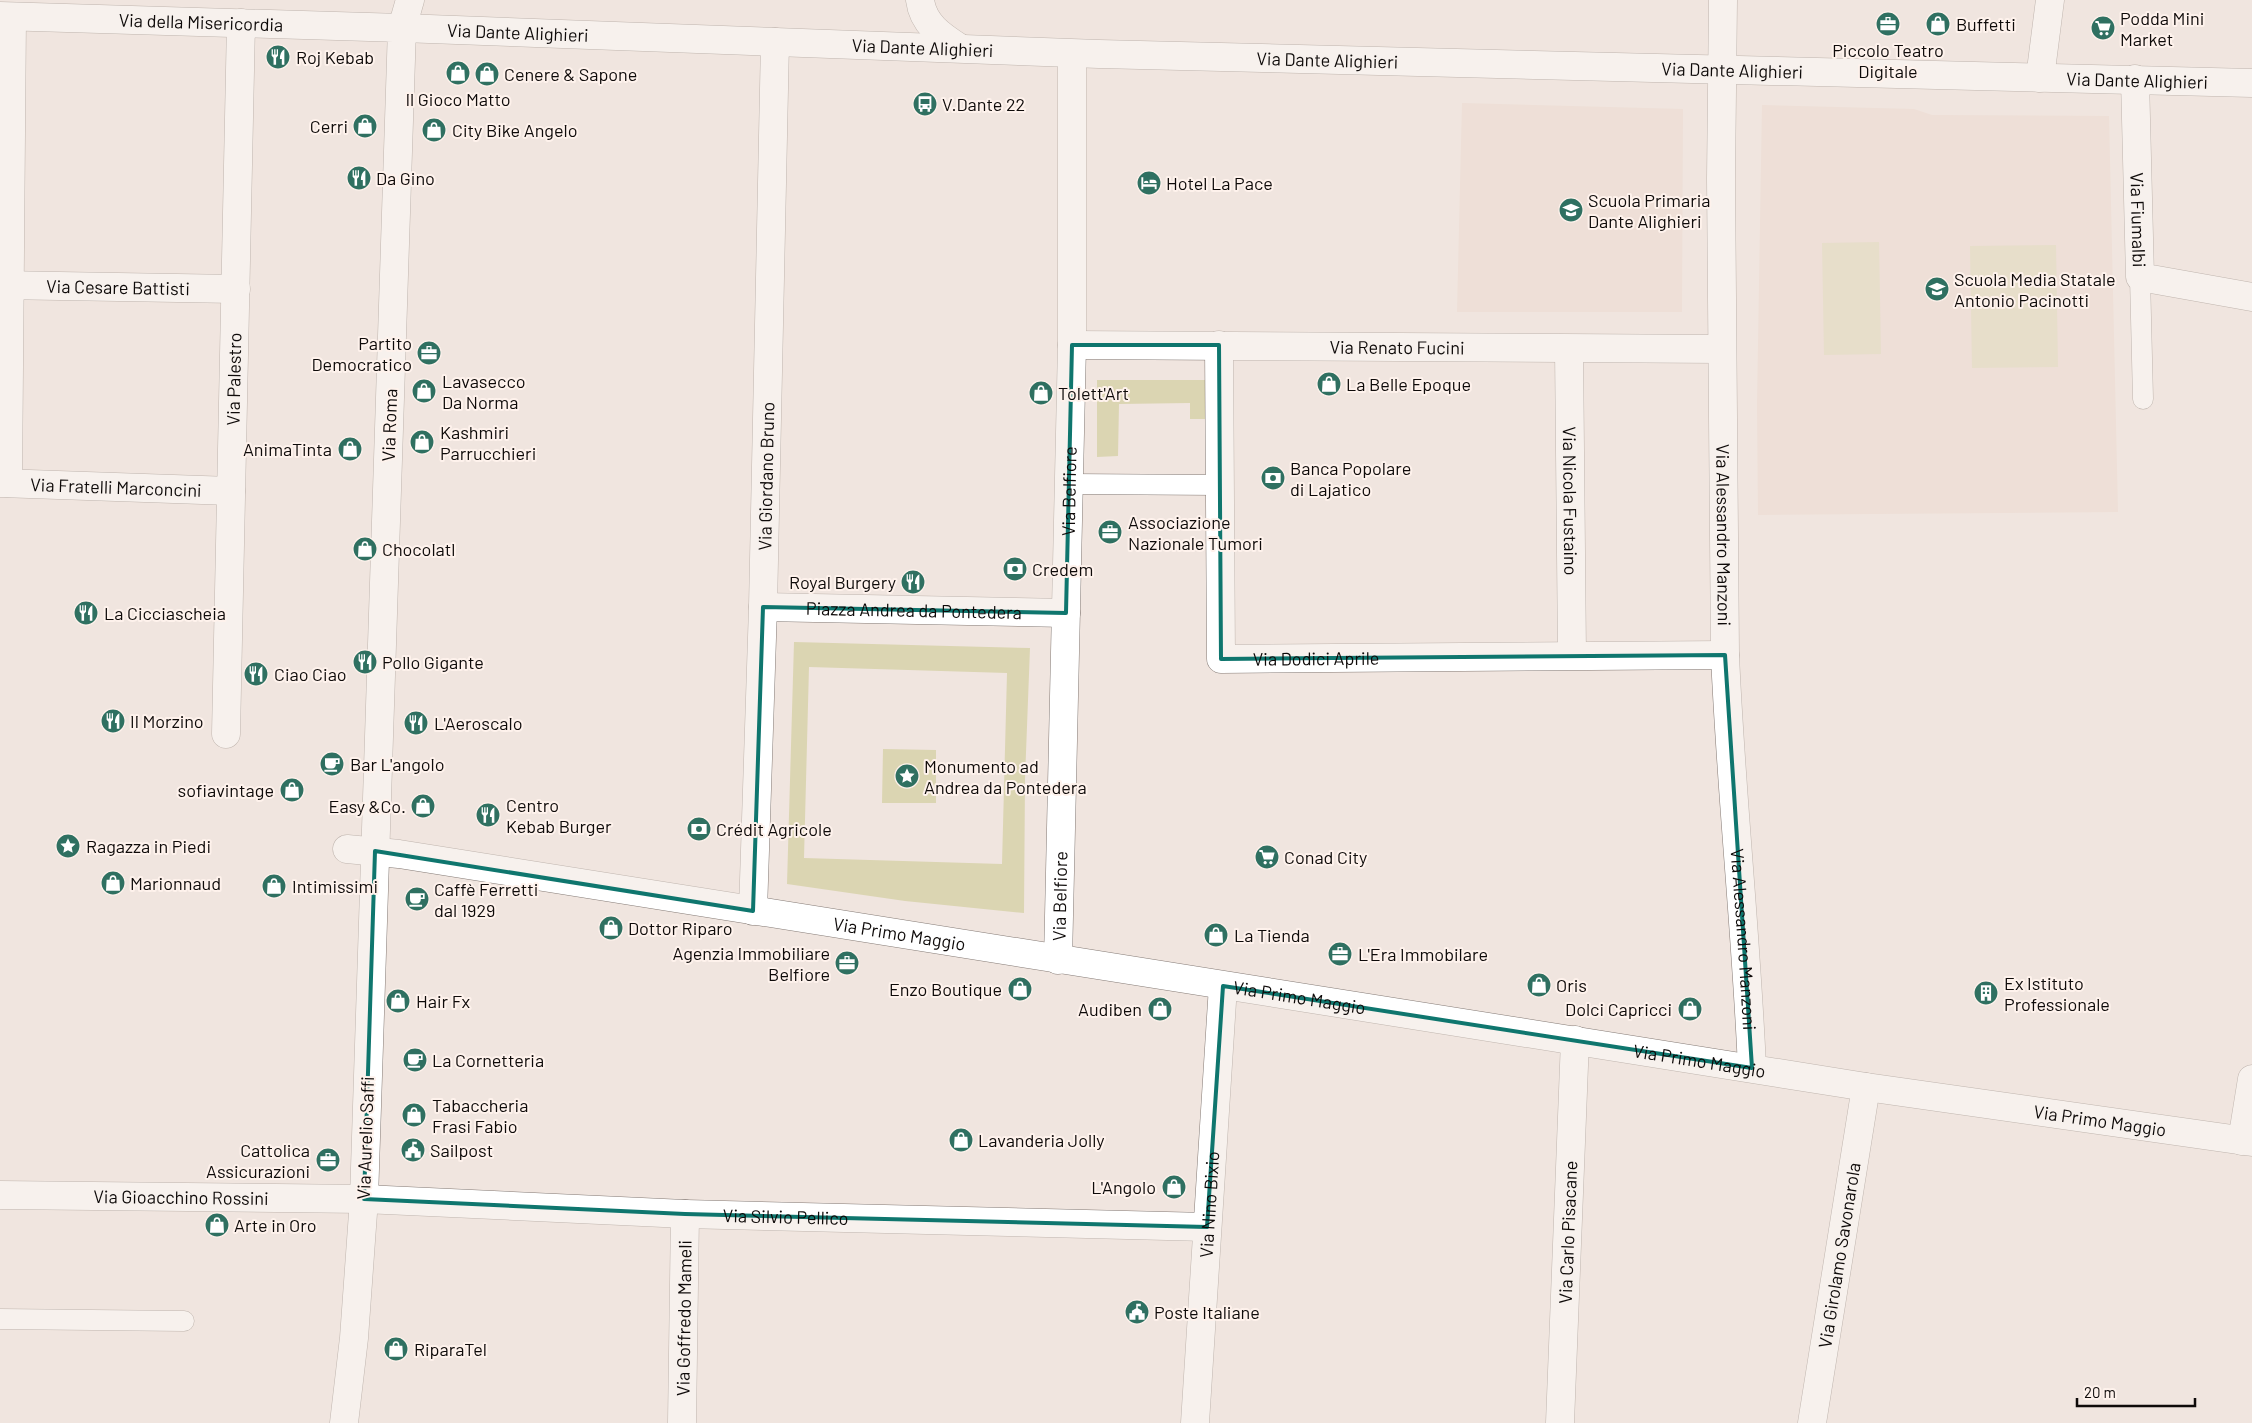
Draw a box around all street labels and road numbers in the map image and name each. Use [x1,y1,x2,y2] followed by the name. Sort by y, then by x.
[118,9,284,35] street label: Via della Misericordia
[447,19,589,46] street label: Via Dante Alighieri
[851,34,994,61] street label: Via Dante Alighieri
[1256,47,1398,73] street label: Via Dante Alighieri
[1661,57,1803,83] street label: Via Dante Alighieri
[2066,67,2208,93] street label: Via Dante Alighieri
[2126,172,2151,268] street label: Via Fiumalbi
[46,275,190,299] street label: Via Cesare Battisti
[222,332,245,426] street label: Via Palestro
[1329,336,1465,358] street label: Via Renato Fucini
[377,388,401,462] street label: Via Roma
[753,402,778,551] street label: Via Giordano Bruno
[1559,426,1582,576] street label: Via Nicola Fustaino
[1712,444,1736,626] street label: Via Alessandro Manzoni
[1057,446,1081,536] street label: Via Belfiore
[30,473,202,501] street label: Via Fratelli Marconcini
[806,597,1022,623] street label: Piazza Andrea da Pontedera
[1253,647,1379,670] street label: Via Dodici Aprile
[1727,848,1761,1031] street label: Via Alessandro Manzoni
[1047,851,1071,941] street label: Via Belfiore
[832,912,967,955] street label: Via Primo Maggio
[1232,976,1367,1018] street label: Via Primo Maggio
[1632,1039,1767,1082] street label: Via Primo Maggio
[352,1076,378,1200] street label: Via Aurelio Saffi
[2032,1100,2168,1141] street label: Via Primo Maggio
[1195,1151,1223,1258] street label: Via Nino Bixio
[1554,1160,1581,1304] street label: Via Carlo Pisacane
[1813,1161,1865,1350] street label: Via Girolamo Savonarola
[93,1185,269,1209] street label: Via Gioacchino Rossini
[722,1204,849,1229] street label: Via Silvio Pellico
[671,1240,696,1396] street label: Via Goffredo Mameli

